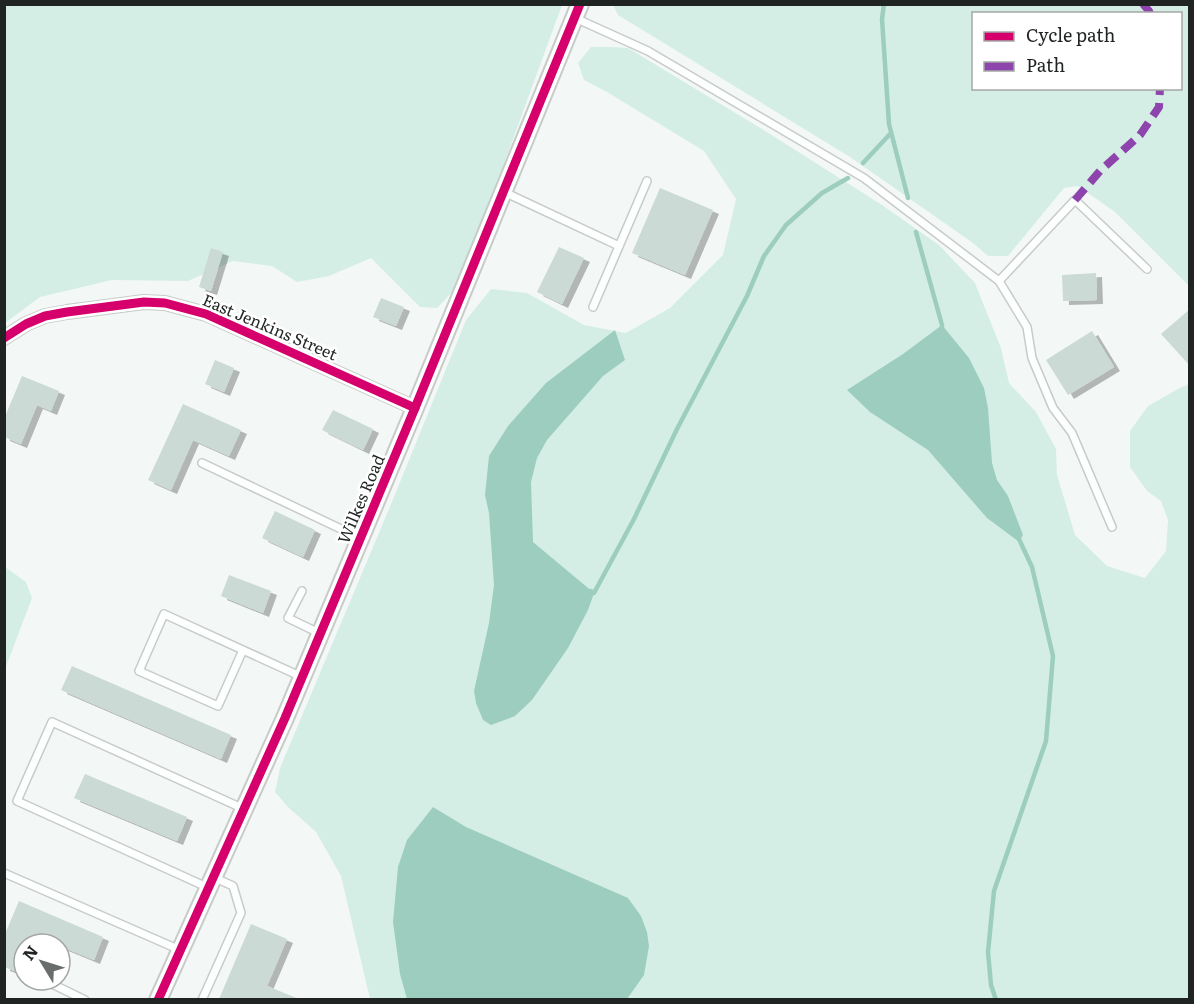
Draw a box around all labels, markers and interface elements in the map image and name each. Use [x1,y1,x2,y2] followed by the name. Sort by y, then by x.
[972,12,1182,90] legend
[1026,21,1115,48] text: Cycle path
[1026,51,1065,78] text: Path
[199,287,342,365] street label: East Jenkins Street
[331,450,390,547] street label: Wilkes Road
[12,932,72,992] north arrow
[16,939,43,965] text: N

